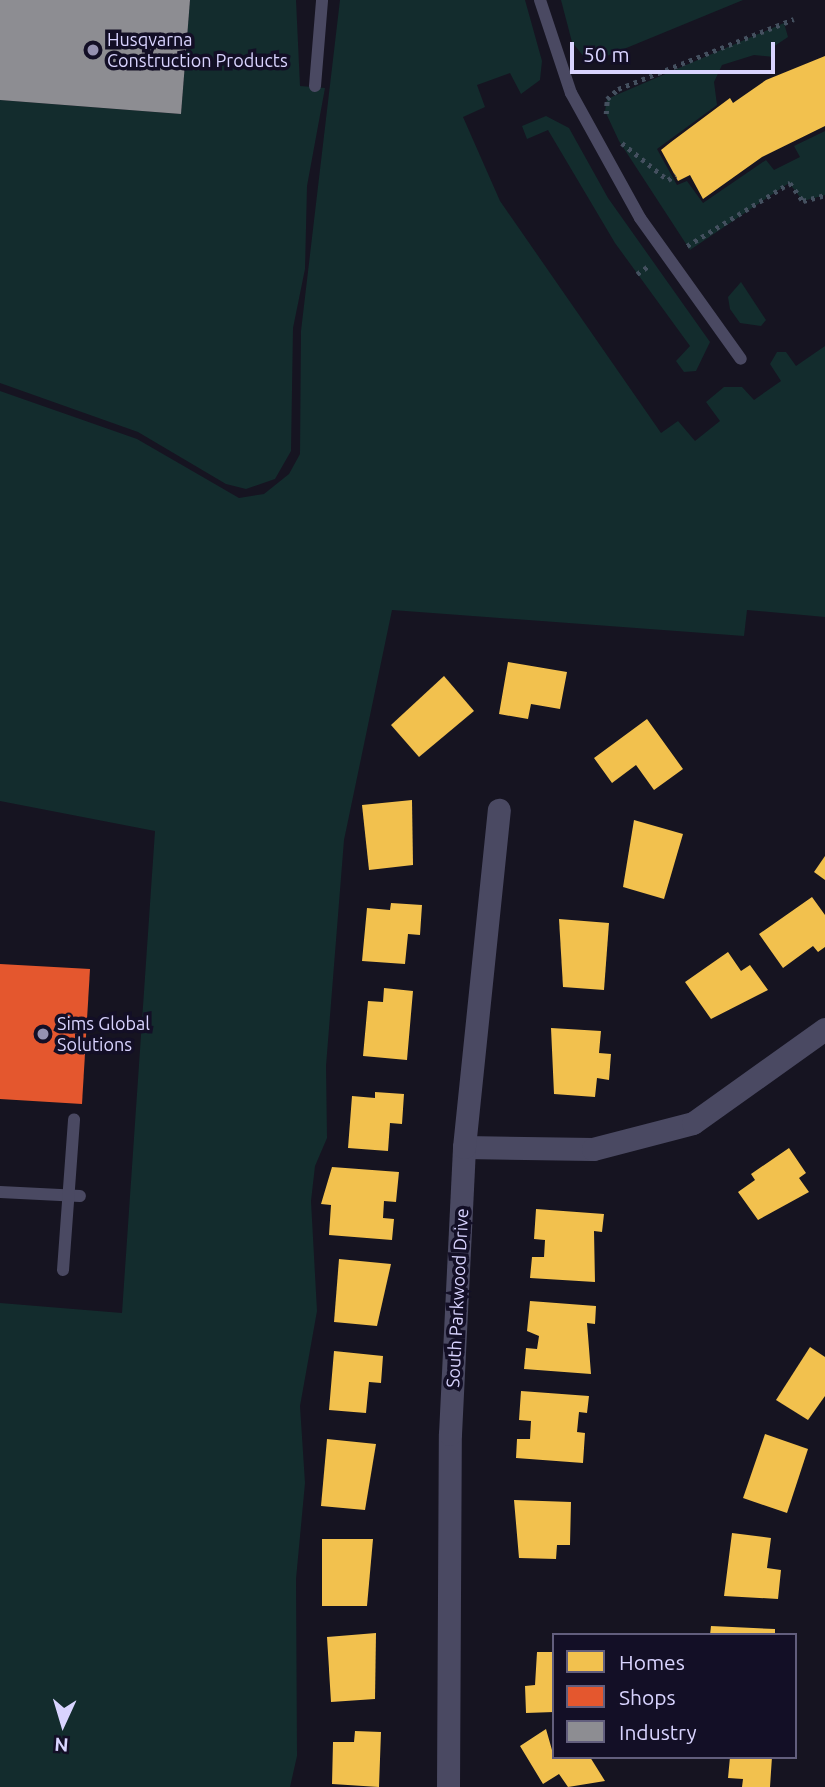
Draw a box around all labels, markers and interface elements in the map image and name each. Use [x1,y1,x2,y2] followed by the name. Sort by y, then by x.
[573,28,778,72] scale bar
[107,29,288,72] place label: Husqvarna Construction Products
[85,42,101,58] marker: Husqvarna Construction Products
[583,42,630,66] text: 50 m
[57,1013,150,1056] place label: Sims Global Solutions
[35,1026,51,1042] marker: Sims Global Solutions
[442,1208,472,1388] street label: South Parkwood Drive
[552,1633,797,1759] legend
[619,1650,685,1674] text: Homes
[619,1685,676,1709] text: Shops
[28,1689,98,1759] north arrow
[619,1720,697,1744] text: Industry
[54,1733,69,1756] text: N

